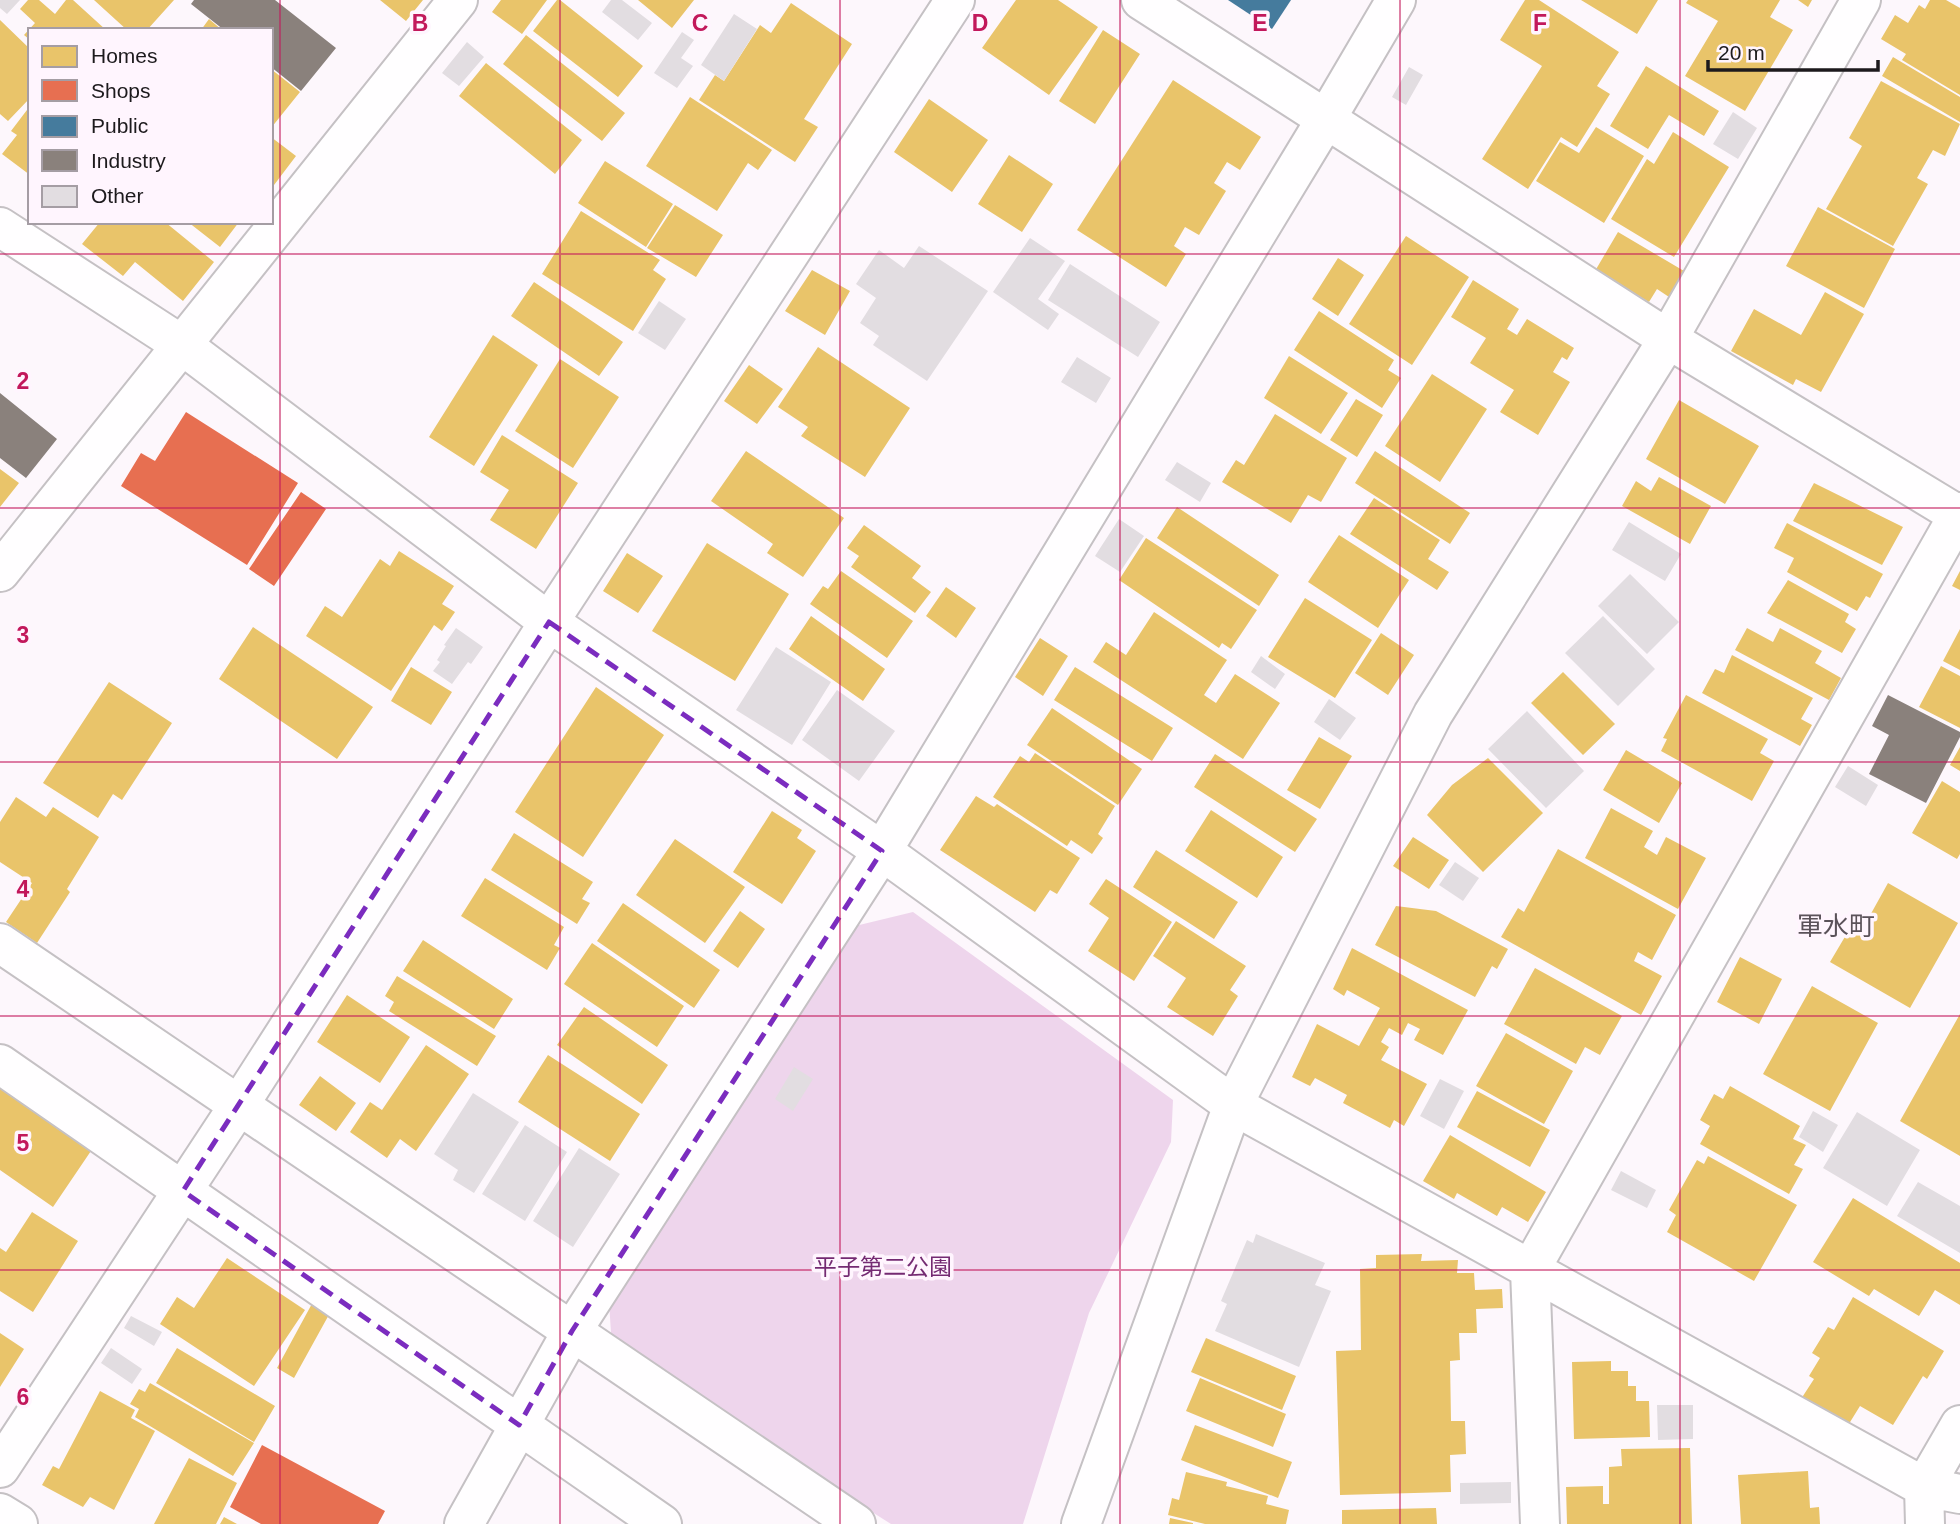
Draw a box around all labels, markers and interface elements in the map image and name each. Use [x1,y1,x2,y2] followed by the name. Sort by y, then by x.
[412,10,428,36] text: B
[692,10,708,36] text: C
[972,10,988,36] text: D
[1252,10,1268,36] text: E
[1533,10,1547,36] text: F
[28,28,273,224] legend
[1708,28,1878,72] scale bar
[1718,41,1765,64] text: 20 m
[91,44,158,67] text: Homes
[91,79,151,102] text: Shops
[91,114,148,137] text: Public
[91,149,166,172] text: Industry
[91,184,144,207] text: Other
[17,368,29,394] text: 2
[17,622,29,648] text: 3
[17,876,30,902] text: 4
[1797,911,1875,941] district label: 軍水町
[17,1130,30,1156] text: 5
[814,1254,952,1280] park label: 平子第二公園
[17,1384,29,1410] text: 6

